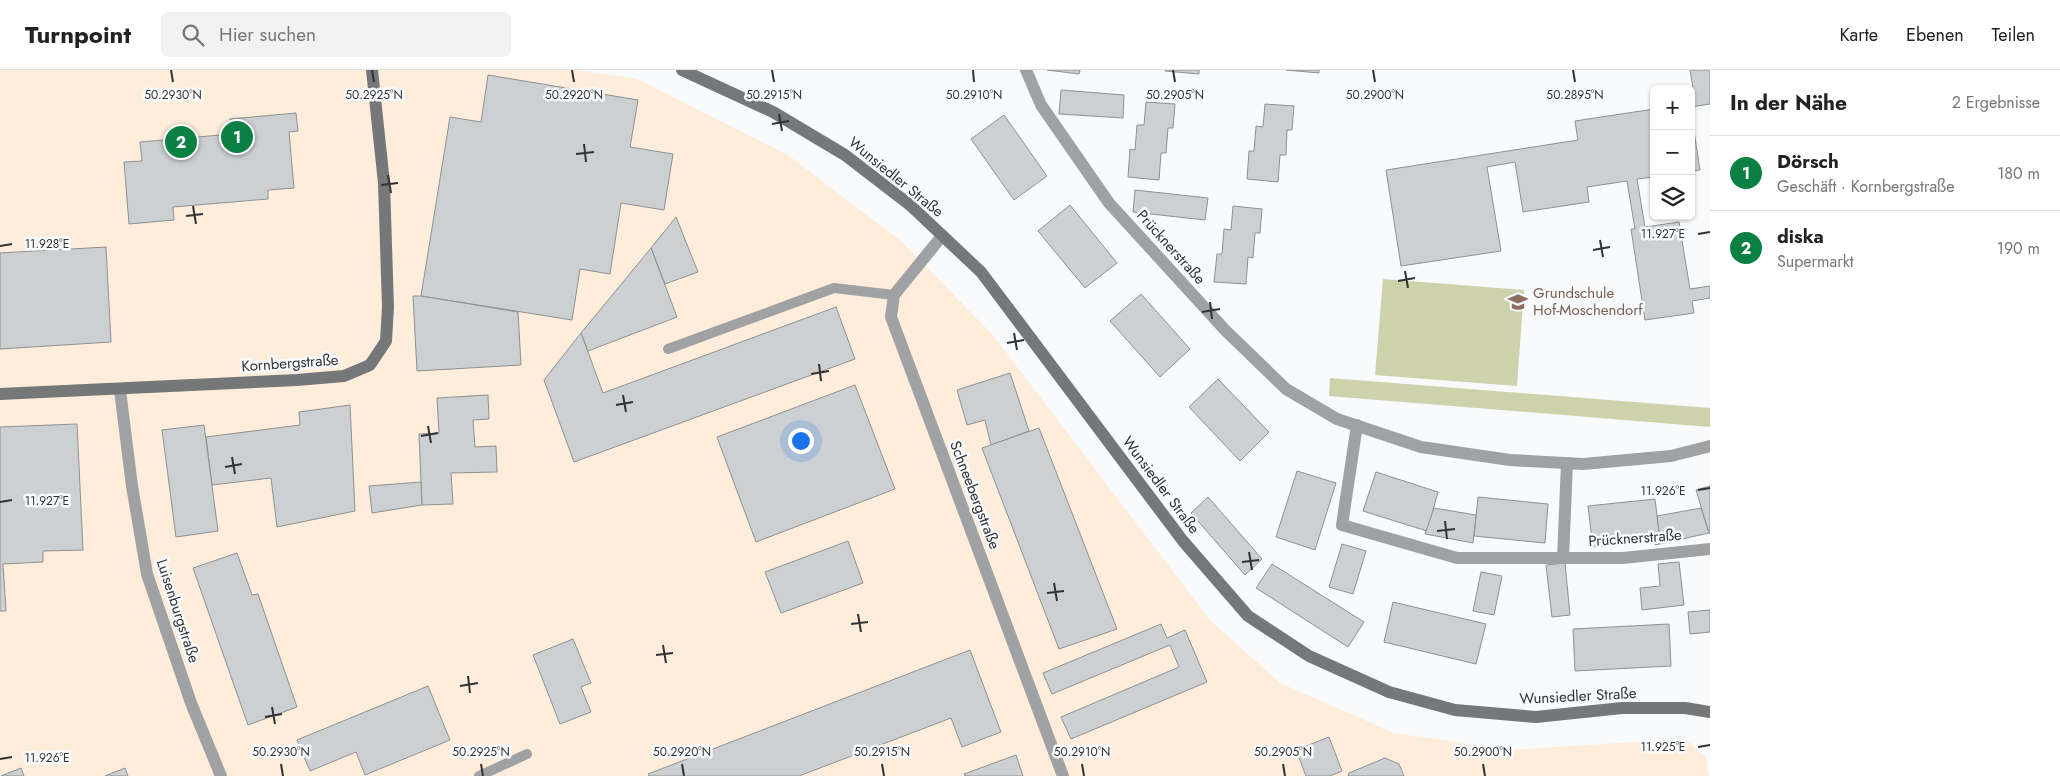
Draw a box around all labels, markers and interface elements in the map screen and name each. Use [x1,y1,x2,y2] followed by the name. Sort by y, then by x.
[161,12,511,57] search box
[25,17,131,52] text: Turnpoint
[179,21,207,49] icon: search
[219,21,316,48] text: Hier suchen
[1839,22,1878,48] text: Karte
[1906,22,1964,48] text: Ebenen
[1992,22,2035,48] text: Teilen
[1650,85,1695,220] map controls
[1650,85,1695,130] button: +
[144,86,202,104] text: 50.2930°N
[345,86,403,104] text: 50.2925°N
[545,86,603,104] text: 50.2920°N
[746,86,802,104] text: 50.2915°N
[946,86,1002,104] text: 50.2910°N
[1146,86,1204,104] text: 50.2905°N
[1346,86,1404,104] text: 50.2900°N
[1546,86,1604,104] text: 50.2895°N
[1730,88,1847,118] text: In der Nähe
[1952,91,2040,114] text: 2 Ergebnisse
[221,118,253,156] pin: 1
[165,123,197,161] pin: 2
[1650,130,1695,175] button: −
[844,132,949,223] street label: Wunsiedler Straße
[1777,148,1839,175] text: Dörsch
[1742,162,1750,185] text: 1
[1997,162,2040,185] text: 180 m
[1650,175,1695,220] button: layers
[1777,175,1954,198] text: Geschäft · Kornbergstraße
[1131,205,1211,289] street label: Prücknerstraße
[1777,223,1824,250] text: diska
[1641,225,1685,243] text: 11.927°E
[25,235,69,253] text: 11.928°E
[1741,237,1751,260] text: 2
[1997,237,2040,260] text: 190 m
[1777,250,1854,273] text: Supermarkt
[1533,282,1643,321] place label: Grundschule Hof-Moschendorf
[1507,291,1529,313] school or university icon: Grundschule Hof-Moschendorf
[241,349,340,377] street label: Kornbergstraße
[788,428,814,454] your location
[1117,432,1205,539] street label: Wunsiedler Straße
[944,438,1006,553] street label: Schneebergstraße
[1641,482,1686,500] text: 11.926°E
[25,492,69,510] text: 11.927°E
[1588,524,1683,552] street label: Prücknerstraße
[151,556,205,666] street label: Luisenburgstraße
[1519,682,1637,710] street label: Wunsiedler Straße
[1641,738,1685,756] text: 11.925°E
[252,743,310,761] text: 50.2930°N
[452,743,510,761] text: 50.2925°N
[653,743,711,761] text: 50.2920°N
[854,743,910,761] text: 50.2915°N
[1054,743,1110,761] text: 50.2910°N
[1254,743,1312,761] text: 50.2905°N
[1454,743,1512,761] text: 50.2900°N
[25,749,70,767] text: 11.926°E

